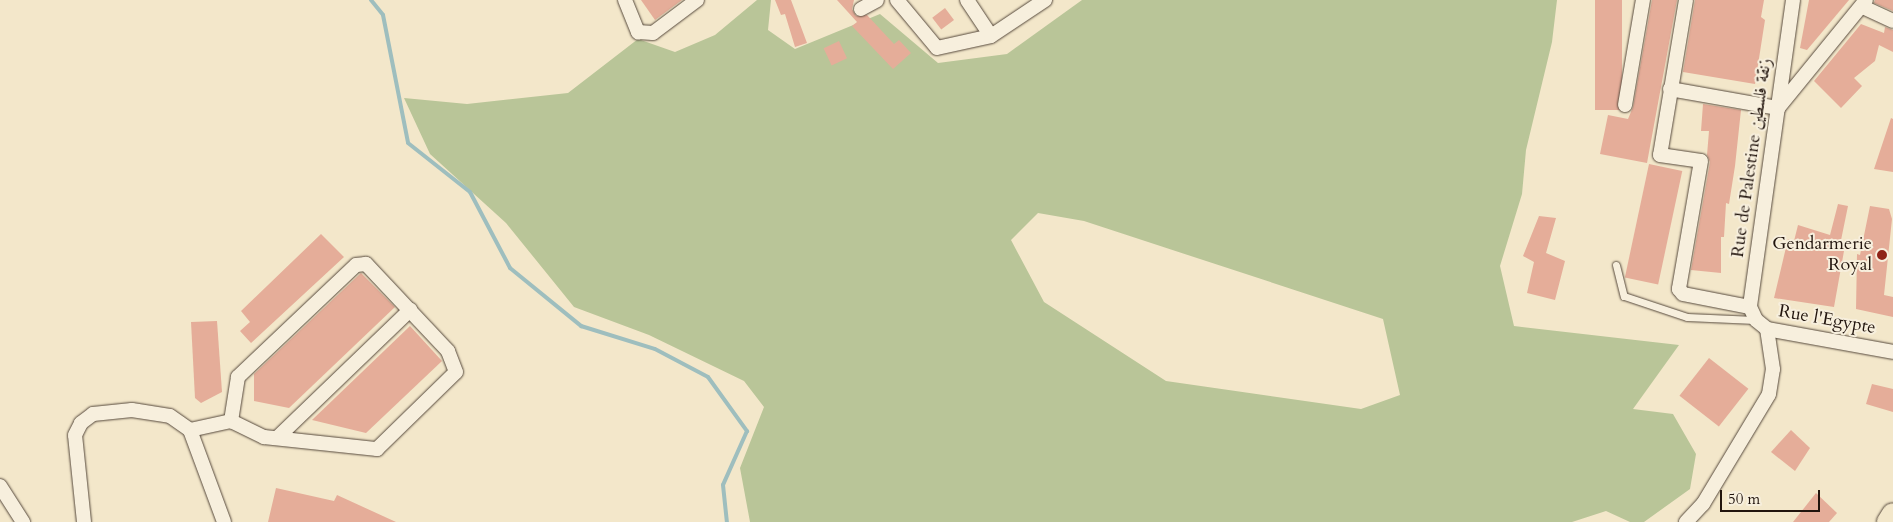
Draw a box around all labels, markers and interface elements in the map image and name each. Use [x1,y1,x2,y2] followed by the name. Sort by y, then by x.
[1727,57,1777,259] street label: Rue de Palestine زنقة فلسطين
[1772,234,1872,276] place label: Gendarmerie Royal
[1876,249,1888,261] marker: Gendarmerie Royal
[1777,301,1877,339] street label: Rue l'Egypte
[1723,480,1823,512] scale bar
[1728,489,1760,509] text: 50 m

